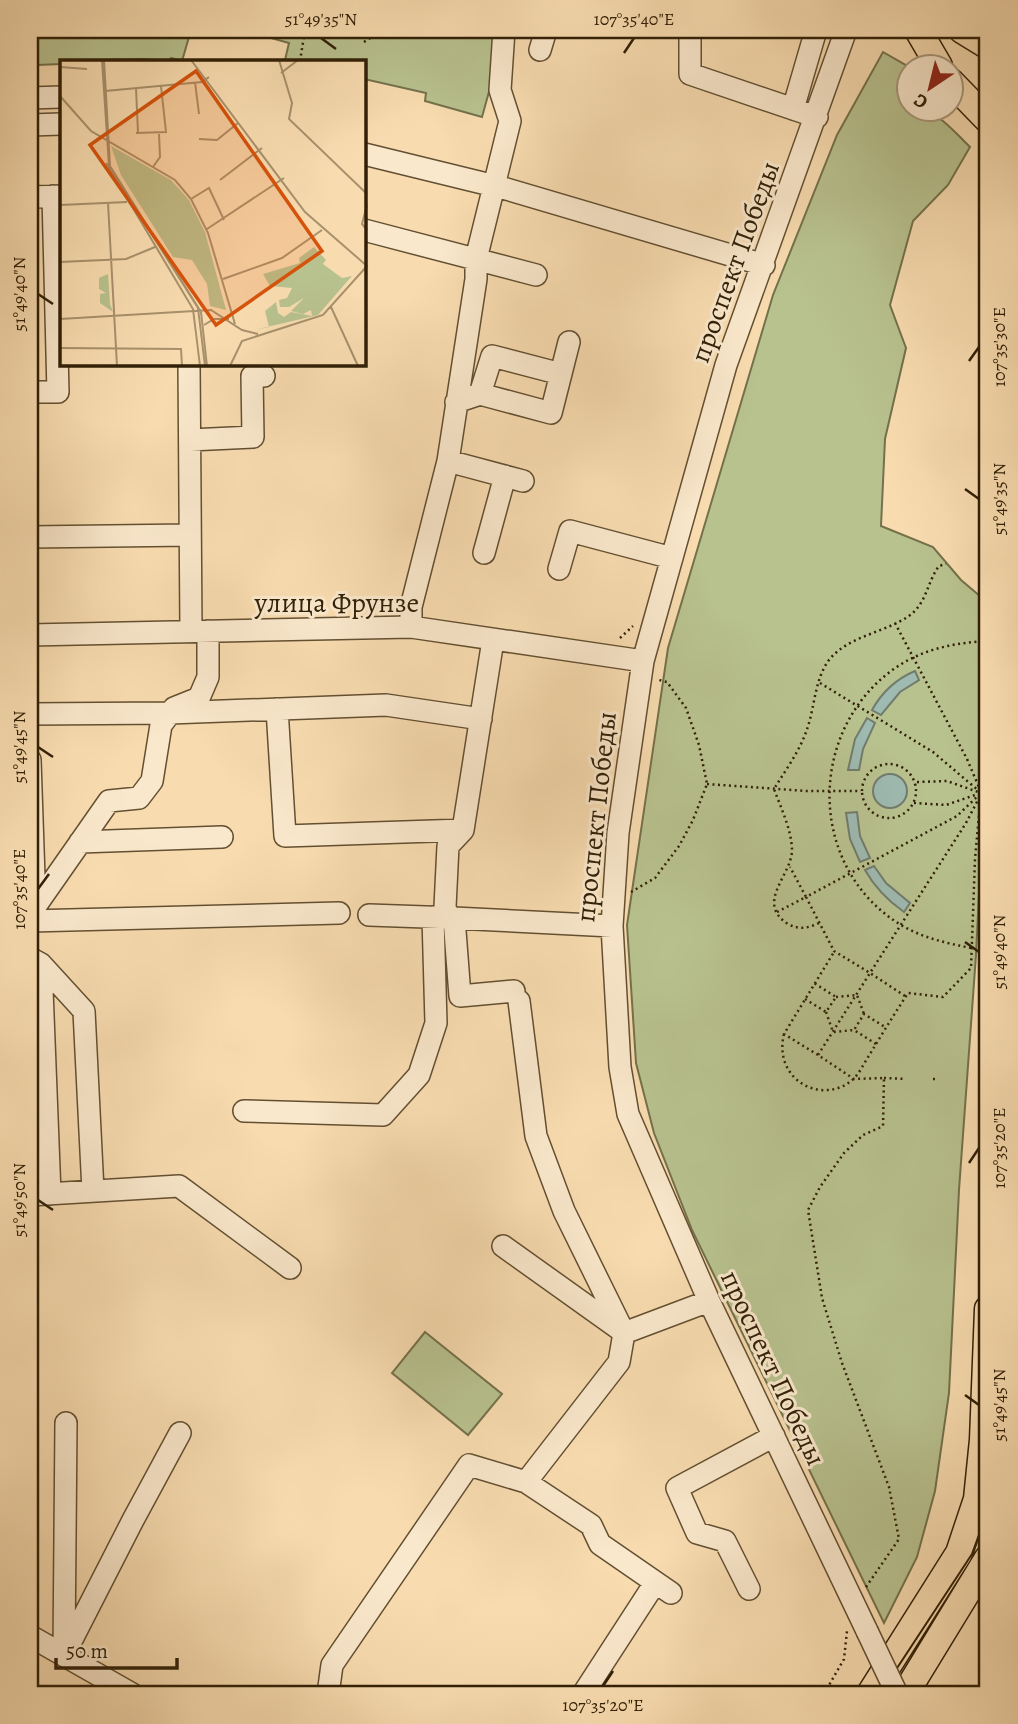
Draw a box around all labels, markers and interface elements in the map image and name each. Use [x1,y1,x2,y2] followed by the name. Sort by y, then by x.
[285,7,357,31] text: 51°49'35"N
[594,7,674,31] text: 107°35'40"E
[895,52,965,122] north arrow
[60,60,366,366] inset map
[909,87,933,115] text: С
[681,156,789,368] street label: проспект Победы
[7,256,31,331] text: 51°49'40"N
[987,307,1011,387] text: 107°35'30"E
[987,463,1011,535] text: 51°49'35"N
[254,584,419,622] street label: улица Фрунзе
[7,710,31,784] text: 51°49'45"N
[566,710,626,924] street label: проспект Победы
[7,849,31,929] text: 107°35'40"E
[987,914,1011,989] text: 51°49'40"N
[987,1107,1011,1189] text: 107°35'20"E
[7,1163,31,1237] text: 51°49'50"N
[711,1264,835,1472] street label: проспект Победы
[987,1368,1011,1442] text: 51°49'45"N
[56,1626,177,1670] scale bar
[66,1637,108,1665] text: 50 m
[562,1693,644,1717] text: 107°35'20"E

